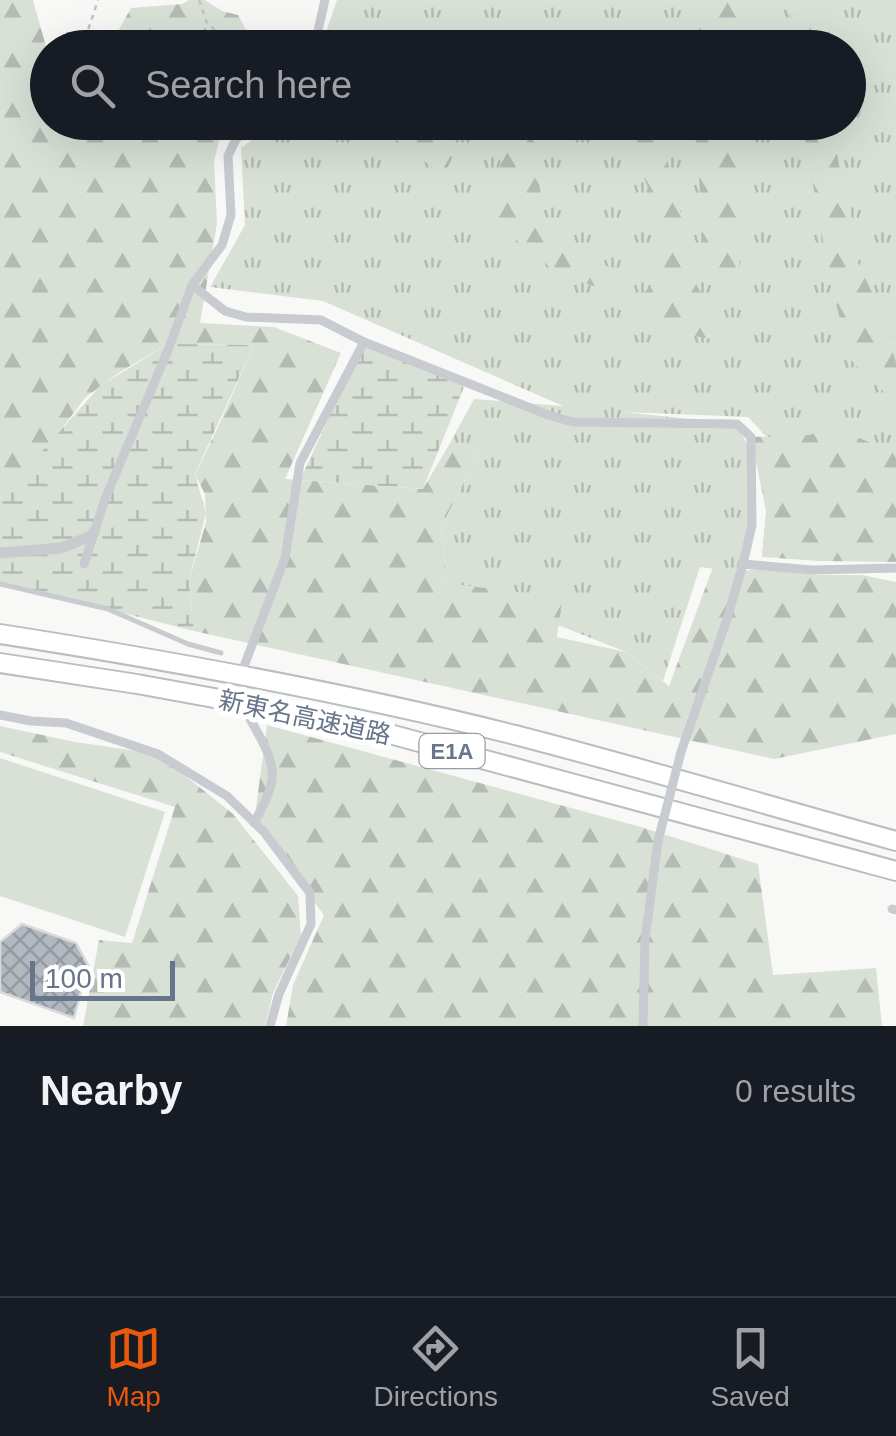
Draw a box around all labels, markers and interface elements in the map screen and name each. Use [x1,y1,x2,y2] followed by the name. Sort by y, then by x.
[30,30,866,140] search box
[65,58,120,113] icon: search
[145,64,352,106] text: Search here
[216,685,394,749] street label: 新東名高速道路
[420,734,484,768] road number: E1A
[30,956,175,1000] scale bar
[45,963,123,994] text: 100 m
[40,1067,182,1114] text: Nearby
[735,1073,856,1109] text: 0 results
[106,1321,161,1413] tab: Map
[374,1321,498,1413] tab: Directions
[710,1321,790,1413] tab: Saved

